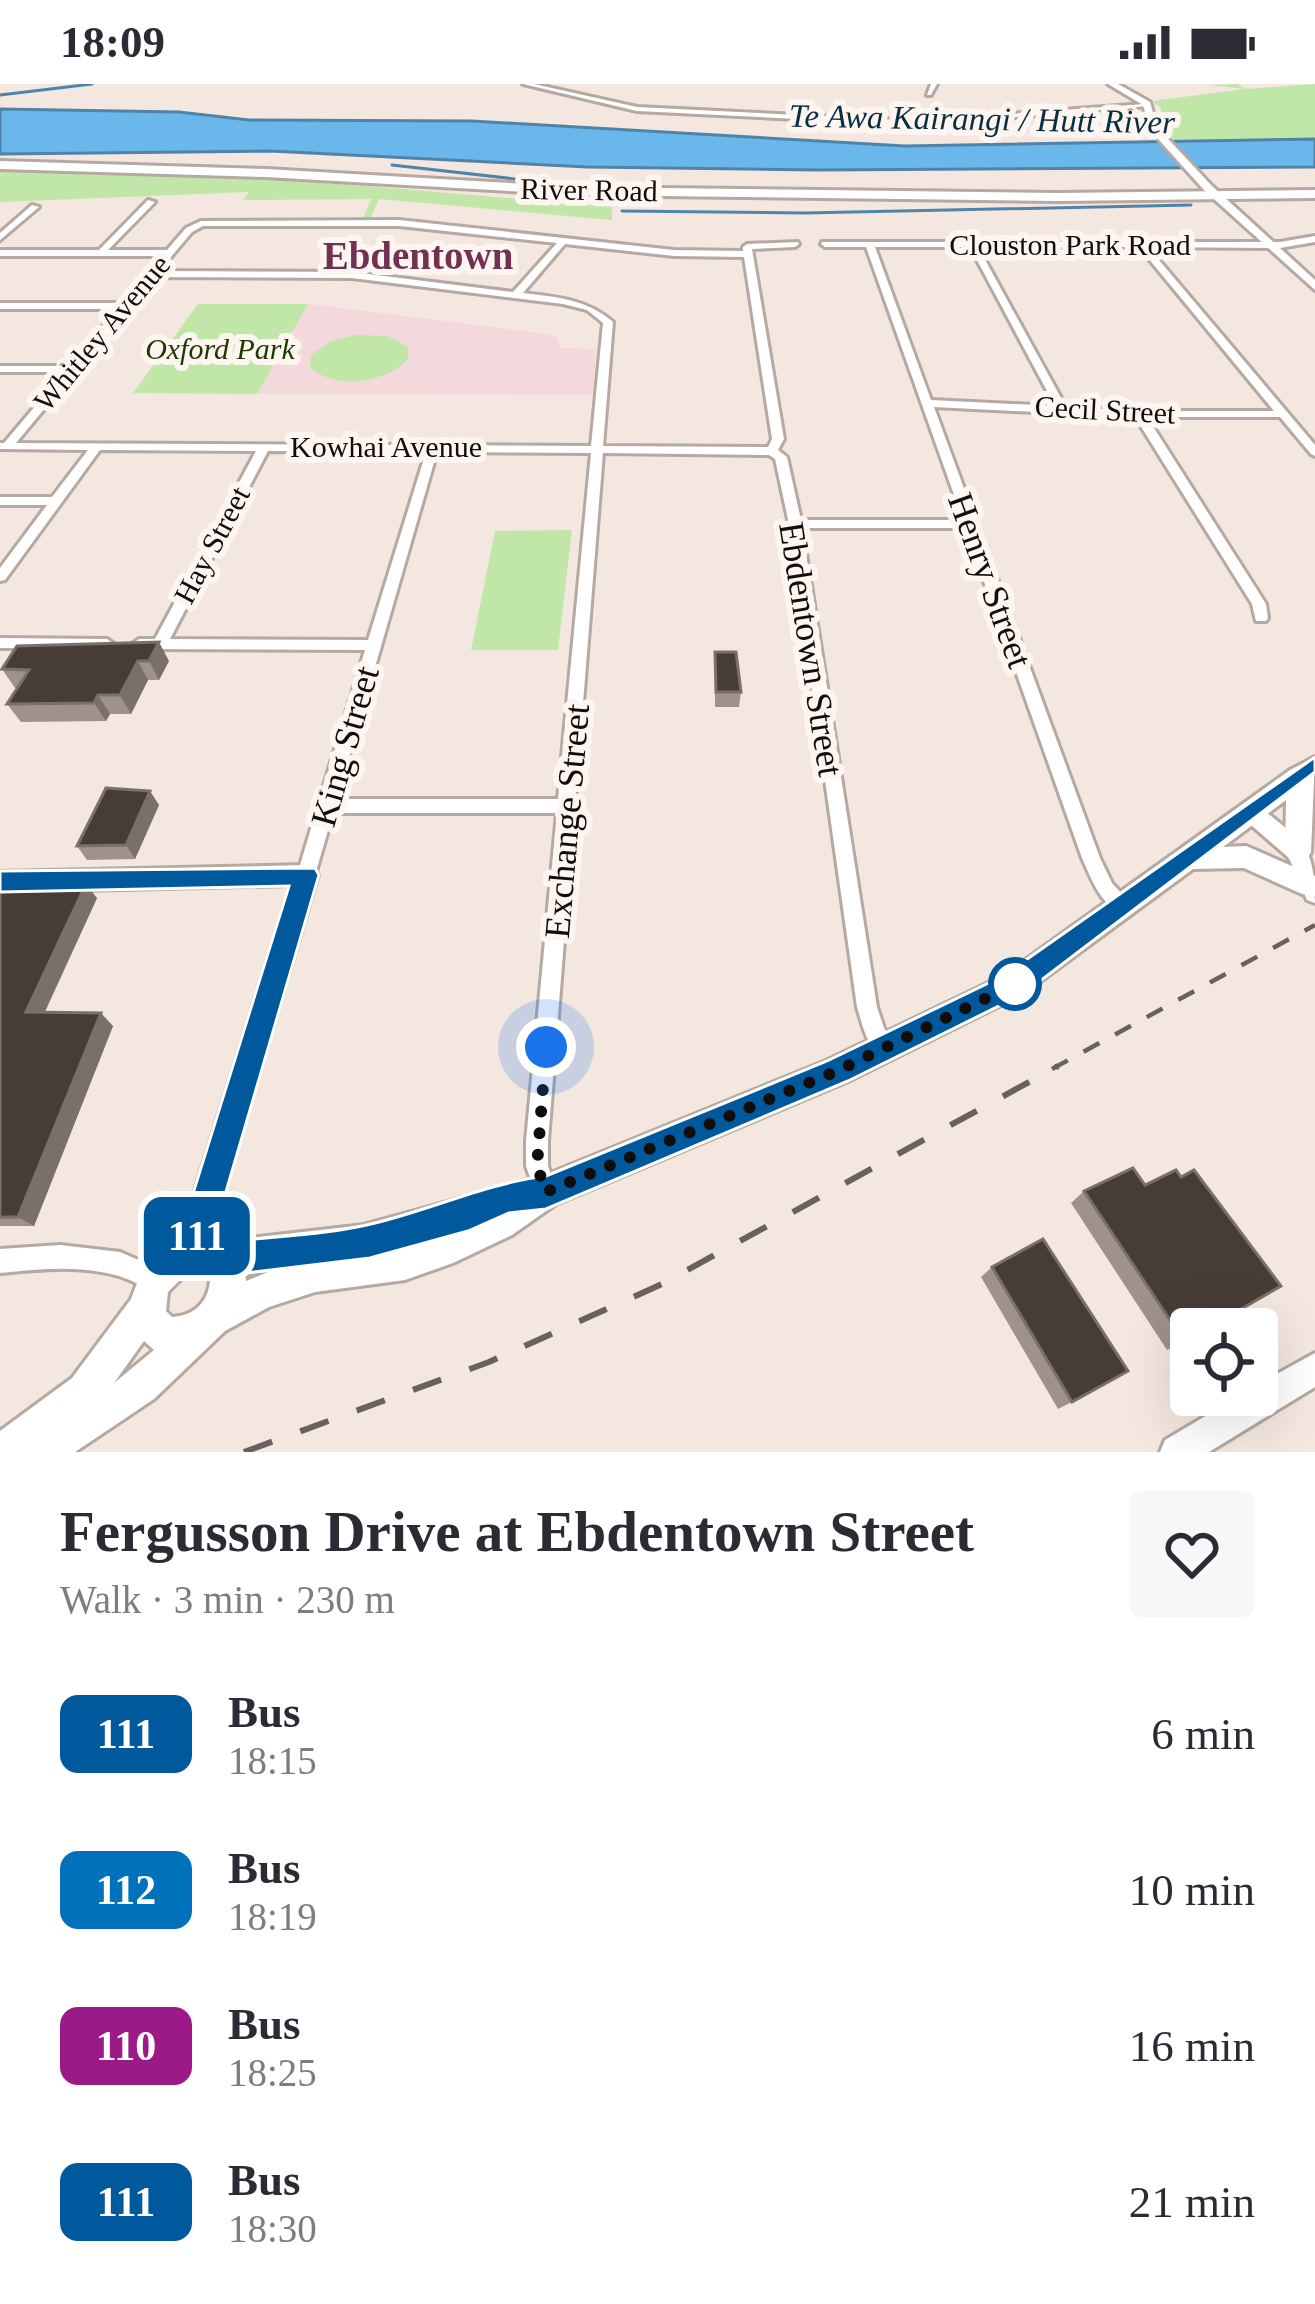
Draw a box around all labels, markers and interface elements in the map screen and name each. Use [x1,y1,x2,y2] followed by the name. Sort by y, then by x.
[60,17,165,67] text: 18:09
[789,98,1175,140] water label: Te Awa Kairangi / Hutt River
[520,172,658,207] street label: River Road
[949,228,1191,261] street label: Clouston Park Road
[323,234,514,277] district label: Ebdentown
[27,248,176,417] street label: Whitley Avenue
[145,332,296,365] park label: Oxford Park
[1034,389,1177,430] street label: Cecil Street
[290,430,482,463] street label: Kowhai Avenue
[167,480,256,609] street label: Hay Street
[940,488,1040,673] street label: Henry Street
[771,519,851,779] street label: Ebdentown Street
[303,661,387,831] street label: King Street
[537,702,597,940] street label: Exchange Street
[990,959,1040,1009] unlabelled marker
[516,1017,576,1077] your location
[128,1197,266,1275] line badge: 111
[168,1213,226,1259] text: 111
[1170,1308,1278,1416] map controls
[1170,1308,1278,1416] button: locate
[1129,1491,1255,1617] button: heart
[60,1500,974,1563] text: Fergusson Drive at Ebdentown Street
[60,1578,395,1621] text: Walk · 3 min · 230 m
[228,1687,301,1737] text: Bus
[1151,1709,1255,1759] text: 6 min
[97,1711,155,1757] text: 111
[228,1739,317,1782] text: 18:15
[228,1843,301,1893] text: Bus
[1129,1865,1255,1915] text: 10 min
[96,1867,156,1913] text: 112
[228,1895,317,1938] text: 18:19
[228,1999,301,2049] text: Bus
[1129,2021,1255,2071] text: 16 min
[96,2023,156,2069] text: 110
[228,2051,317,2094] text: 18:25
[228,2155,301,2205] text: Bus
[1129,2177,1255,2227] text: 21 min
[97,2179,155,2225] text: 111
[228,2207,317,2250] text: 18:30

